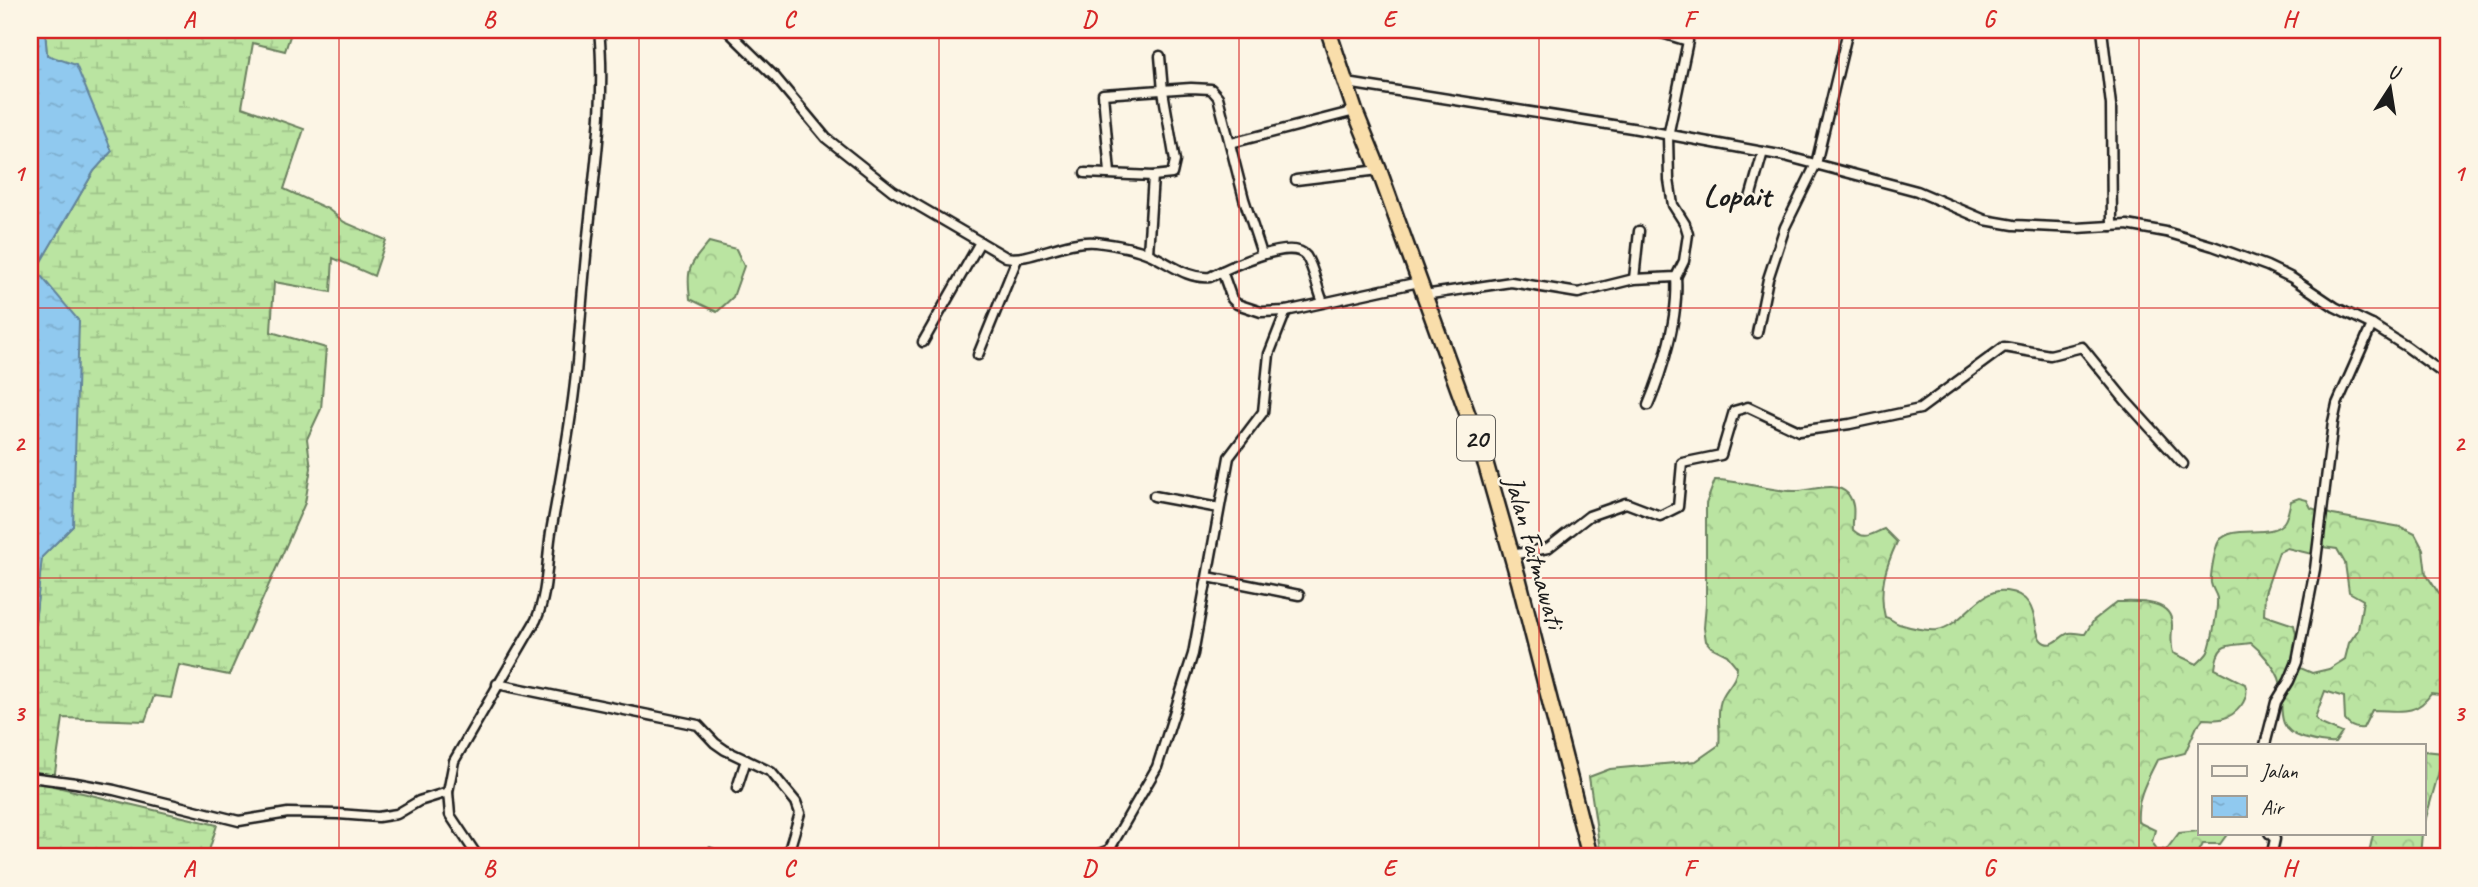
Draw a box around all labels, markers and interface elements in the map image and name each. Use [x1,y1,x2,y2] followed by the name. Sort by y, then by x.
[183,5,197,34] text: A
[483,5,497,34] text: B
[784,5,798,34] text: C
[1082,5,1098,34] text: D
[1383,5,1399,34] text: E
[1684,5,1700,34] text: F
[1983,5,1998,34] text: G
[2282,5,2300,34] text: H
[2356,52,2426,122] north arrow
[2386,60,2404,86] text: U
[14,159,27,188] text: 1
[2454,159,2467,188] text: 1
[1703,175,1774,216] district label: Lopait
[1457,416,1495,460] road number: 20
[14,429,27,458] text: 2
[2454,429,2467,458] text: 2
[1496,470,1574,636] street label: Jalan Fatmawati
[14,699,27,728] text: 3
[2454,699,2467,728] text: 3
[2198,744,2426,834] legend
[2260,758,2298,784] text: Jalan
[2261,794,2285,820] text: Air
[183,854,197,883] text: A
[483,854,497,883] text: B
[784,854,798,883] text: C
[1082,854,1098,883] text: D
[1383,854,1399,883] text: E
[1684,854,1700,883] text: F
[1983,854,1998,883] text: G
[2282,854,2300,883] text: H

